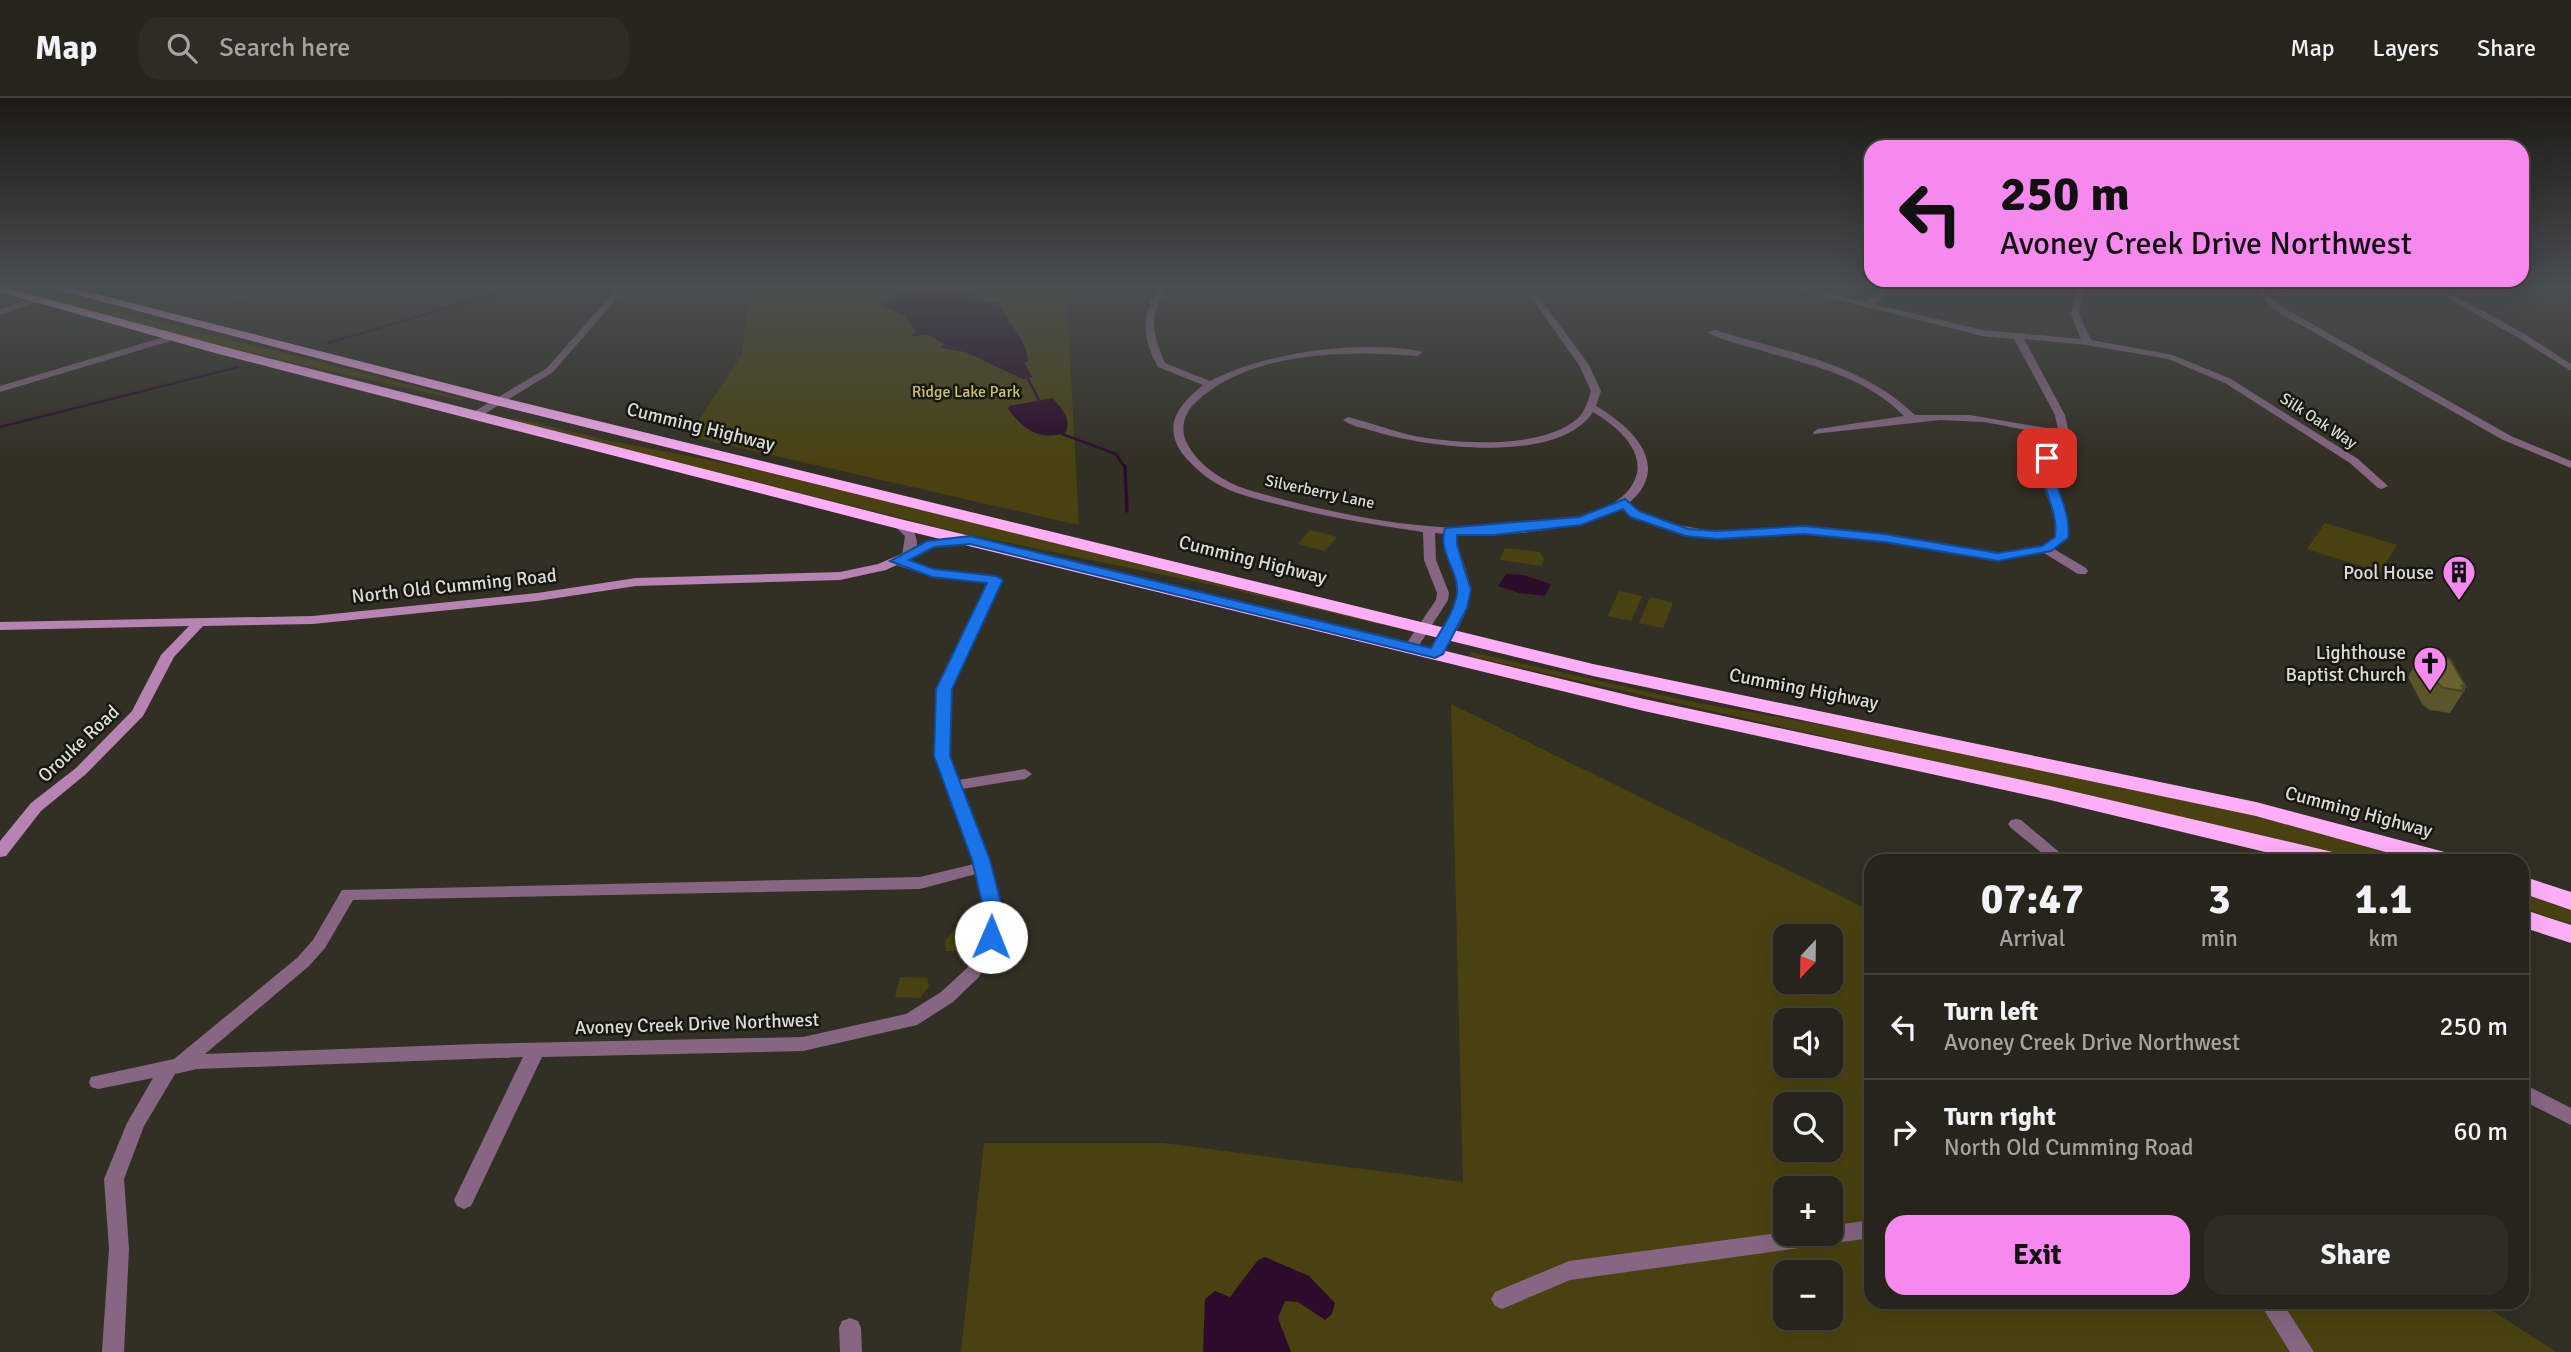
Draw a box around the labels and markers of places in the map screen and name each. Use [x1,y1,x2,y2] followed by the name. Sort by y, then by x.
[2017,428,2077,488] pin
[2440,553,2478,602] building icon: Pool House
[2343,561,2434,585] place label: Pool House
[2286,641,2406,687] place label: Lighthouse Baptist Church
[2411,644,2449,693] church icon: Lighthouse Baptist Church

